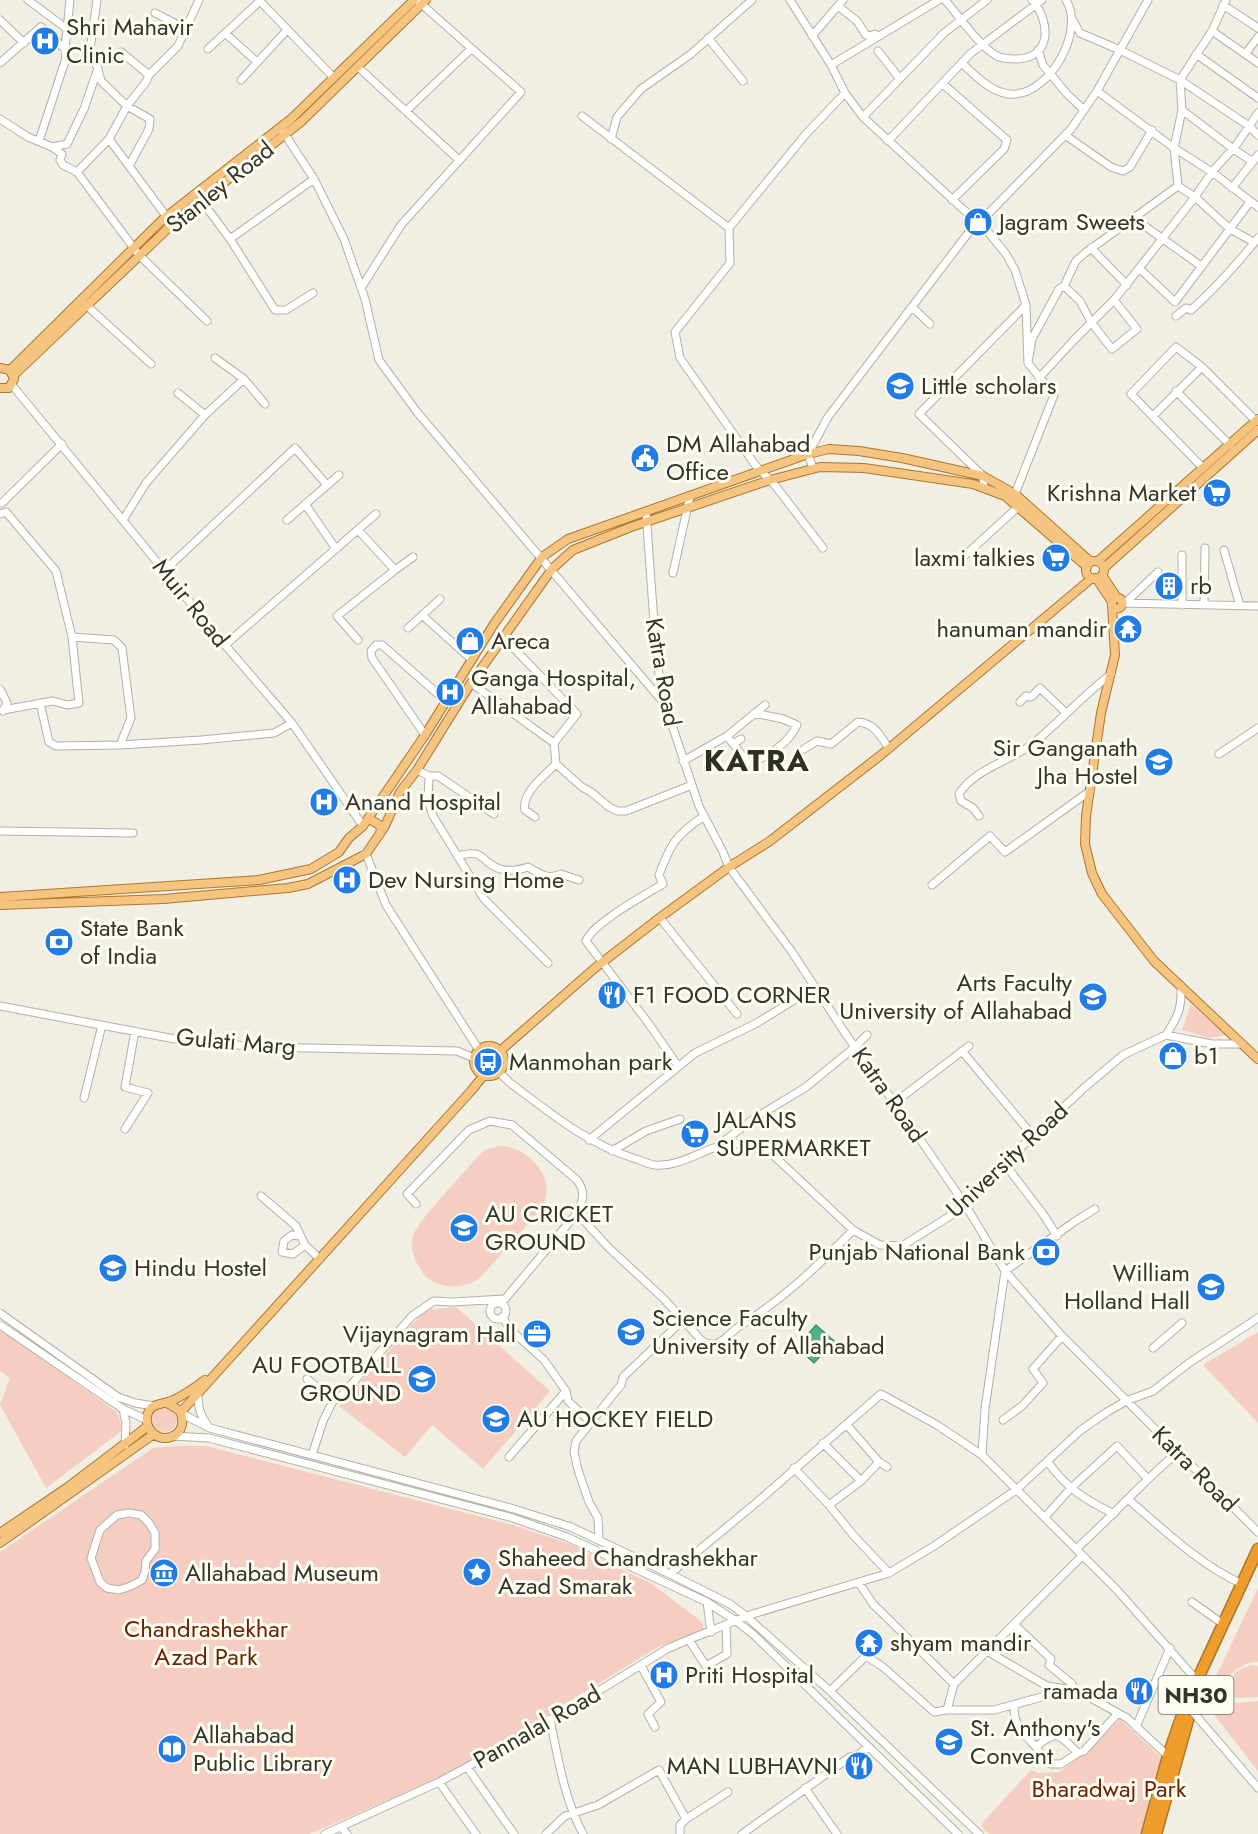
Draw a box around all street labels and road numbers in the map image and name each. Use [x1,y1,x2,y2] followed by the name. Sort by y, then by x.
[158,132,281,241] street label: Stanley Road
[145,551,238,655] street label: Muir Road
[637,615,690,729] street label: Katra Road
[175,1019,297,1064] street label: Gulati Marg
[844,1040,935,1150] street label: Katra Road
[938,1094,1076,1226] street label: University Road
[1144,1418,1246,1520] street label: Katra Road
[466,1676,607,1777] street label: Pannalal Road
[1158,1676,1234,1714] road number: NH30

